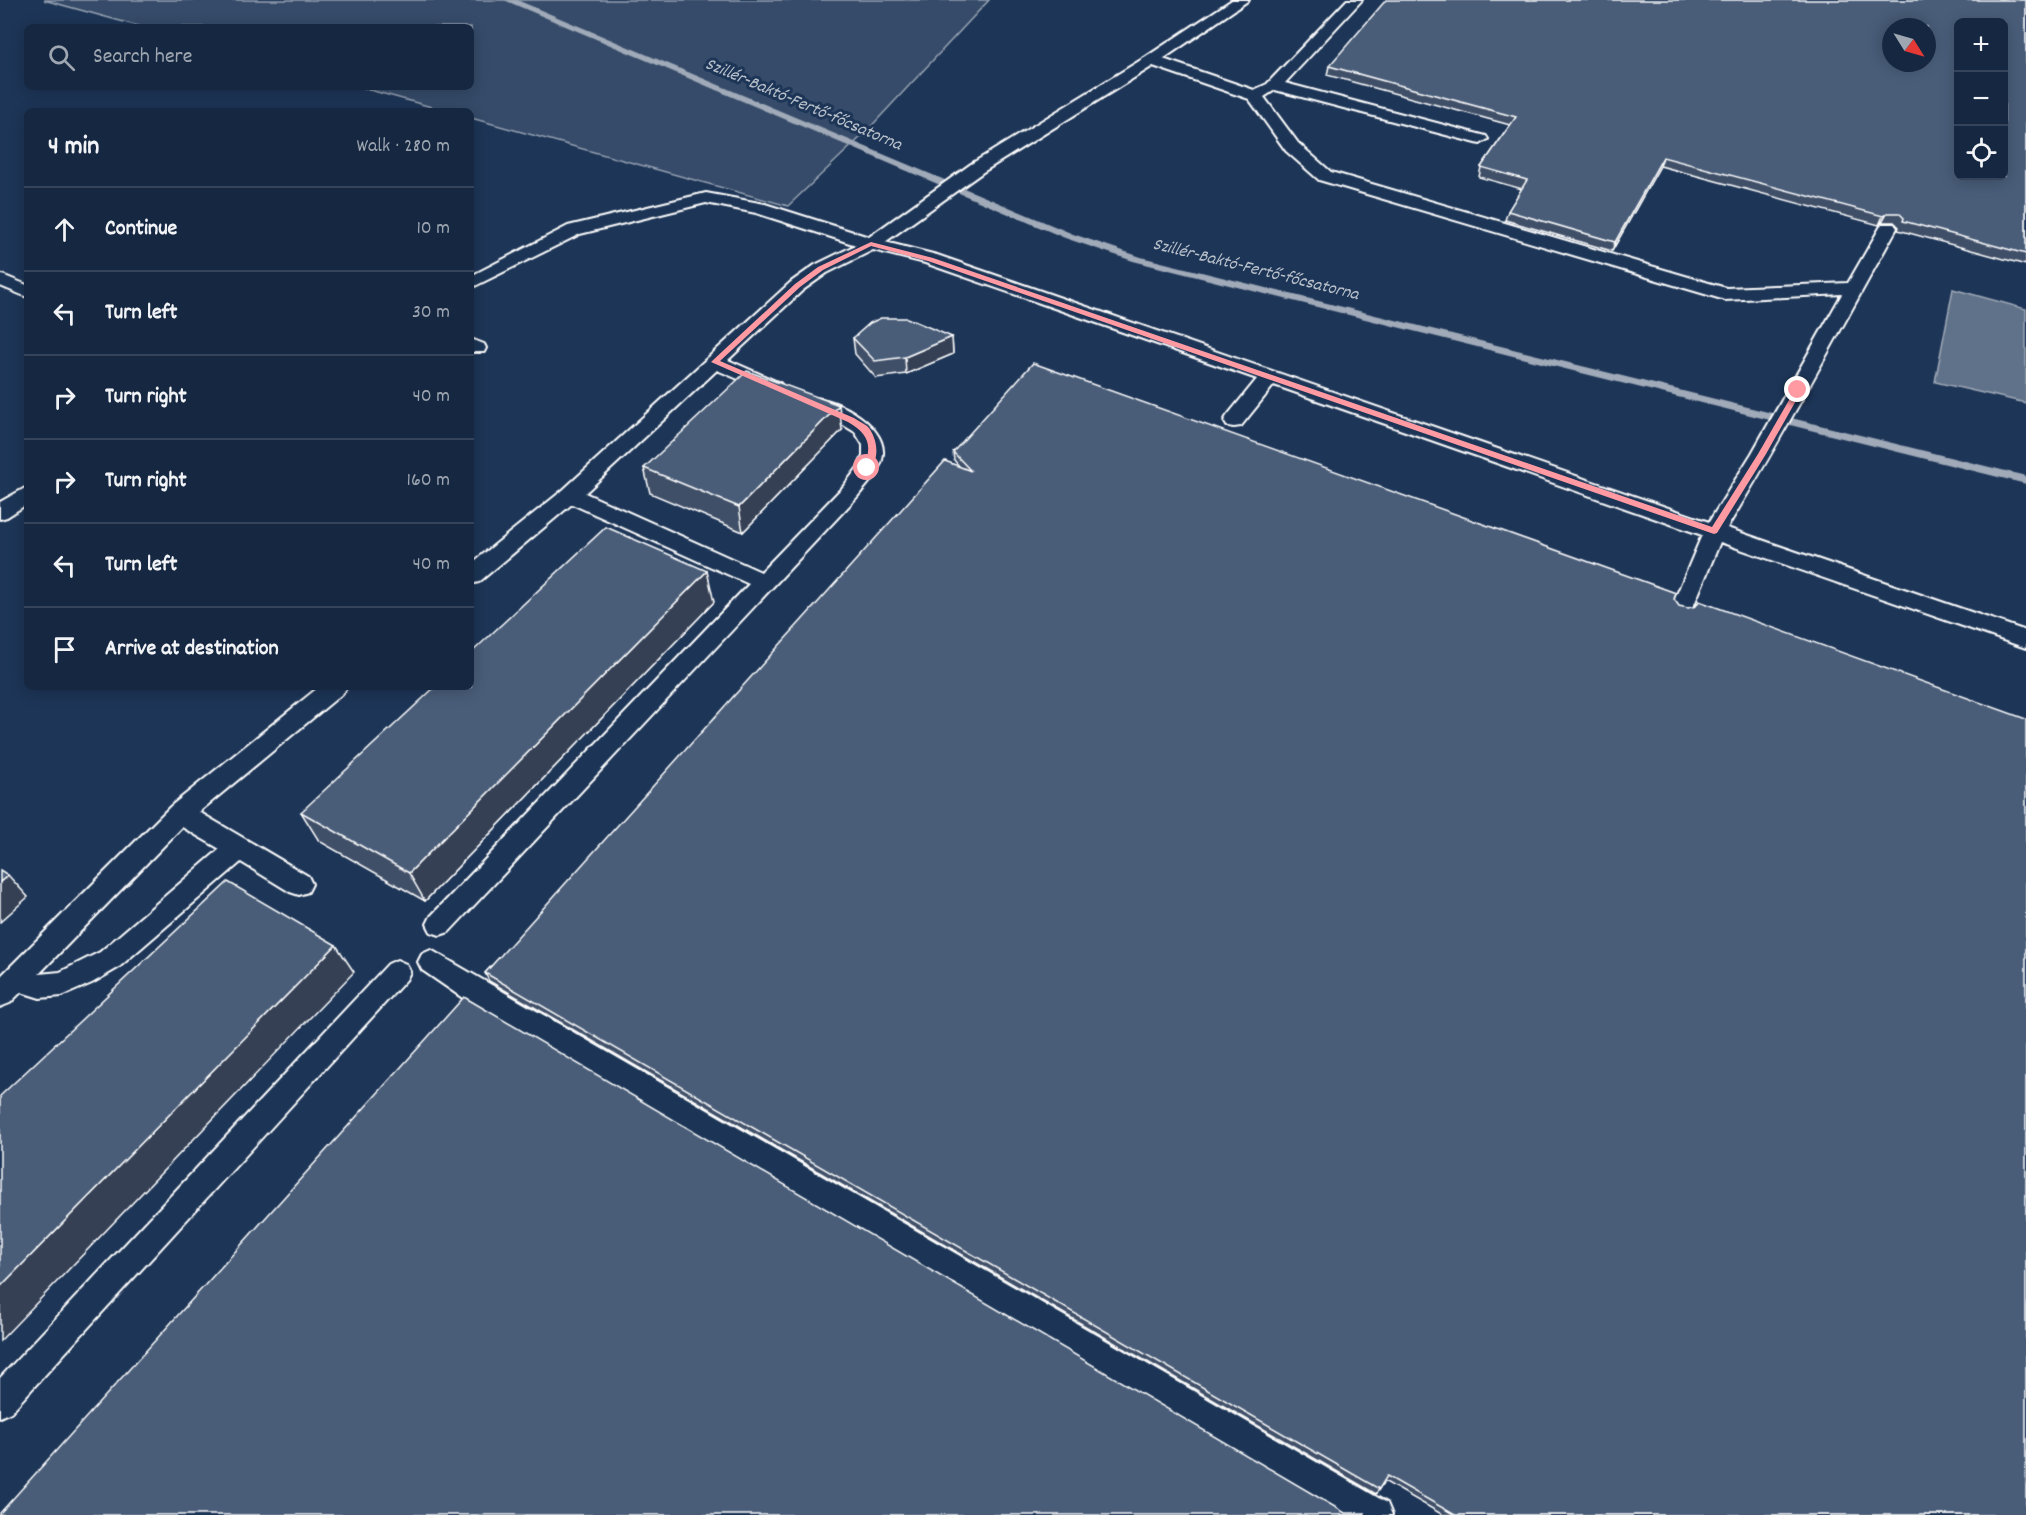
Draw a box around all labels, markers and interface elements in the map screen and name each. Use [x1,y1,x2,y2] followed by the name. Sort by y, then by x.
[1882,18,1936,72] north arrow
[1954,18,2008,180] map controls
[1954,18,2008,72] button: +
[24,24,474,90] search box
[45,41,78,74] icon: search
[93,42,192,73] text: Search here
[701,52,907,159] water label: Szillér-Baktó-Fertő-főcsatorna
[1954,72,2008,126] button: −
[1954,126,2008,180] button: locate
[48,129,99,166] text: 4 min
[356,133,450,161] text: Walk · 280 m
[48,213,81,246] icon: ahead
[105,214,177,245] text: Continue
[416,215,450,243] text: 10 m
[1150,233,1363,309] water label: Szillér-Baktó-Fertő-főcsatorna
[48,297,81,330] icon: left
[105,298,177,329] text: Turn left
[412,299,450,327] text: 30 m
[1784,376,1810,402] route end
[48,381,81,414] icon: right
[105,382,187,413] text: Turn right
[412,383,450,411] text: 40 m
[853,454,879,480] route start
[48,465,81,498] icon: right
[105,466,187,497] text: Turn right
[407,467,450,495] text: 160 m
[48,549,81,582] icon: left
[105,550,177,581] text: Turn left
[412,551,450,579] text: 40 m
[48,633,81,666] icon: arrive
[105,634,279,665] text: Arrive at destination

